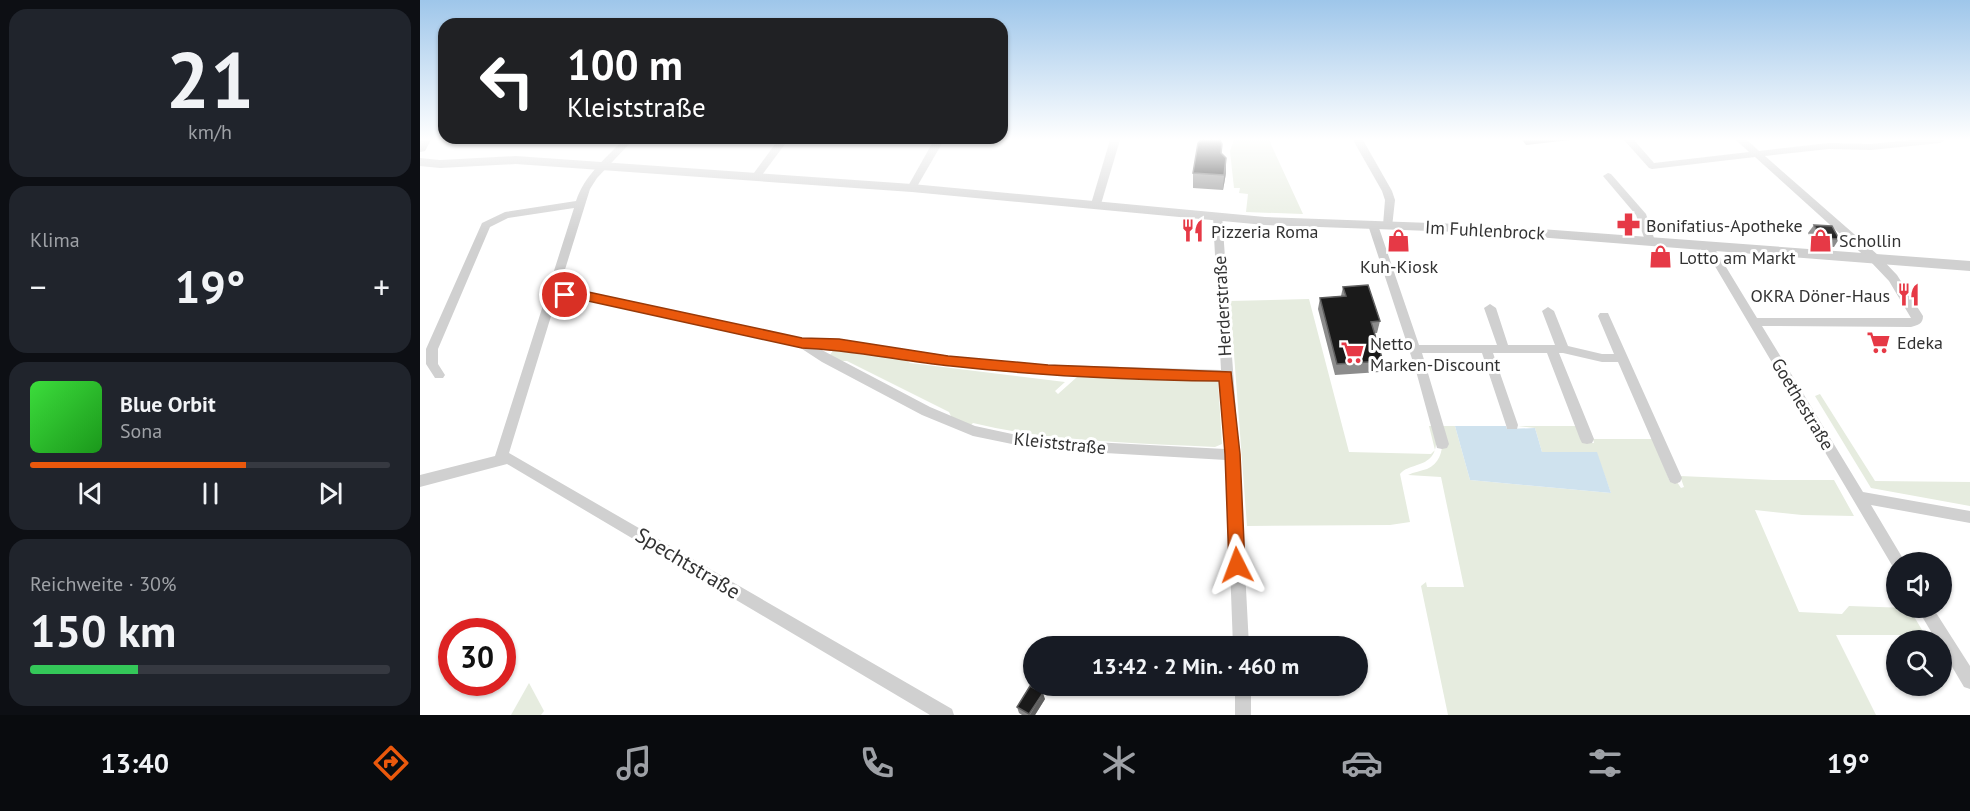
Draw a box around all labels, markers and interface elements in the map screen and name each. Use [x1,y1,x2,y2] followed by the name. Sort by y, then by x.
[166,29,254,130] text: 21
[567,37,683,92] text: 100 m
[468,42,546,120] icon: left
[567,90,706,124] text: Kleiststraße
[188,119,232,145] text: km/h
[1615,212,1641,238] pharmacy icon: Bonifatius-Apotheke
[1646,214,1803,237] place label: Bonifatius-Apotheke
[1424,215,1546,245] street label: Im Fuhlenbrock
[1180,218,1206,244] restaurant icon: Pizzeria Roma
[1211,220,1319,243] place label: Pizzeria Roma
[30,227,80,253] text: Klima
[1386,227,1412,253] shop icon: Kuh-Kiosk
[1808,227,1834,253] shop icon: Schollin
[1839,229,1901,252] place label: Schollin
[1648,244,1674,270] shop icon: Lotto am Markt
[1679,246,1796,269] place label: Lotto am Markt
[1208,255,1236,357] street label: Herderstraße
[1360,255,1438,278] place label: Kuh-Kiosk
[175,257,245,315] text: 19°
[30,265,47,308] text: −
[373,265,390,308] text: +
[539,269,590,320] pin
[548,278,581,311] icon: arrive
[1895,282,1921,308] restaurant icon: OKRA Döner-Haus
[1751,284,1890,307] place label: OKRA Döner-Haus
[1866,329,1892,355] supermarket icon: Edeka
[1897,331,1943,354] place label: Edeka
[1370,332,1500,376] place label: Netto Marken-Discount
[1339,340,1365,366] supermarket icon: Netto Marken-Discount
[1767,354,1839,454] street label: Goethestraße
[120,390,216,418] text: Blue Orbit
[120,418,162,444] text: Sona
[1013,427,1107,459] street label: Kleiststraße
[74,477,107,510] icon: previous
[194,477,227,510] icon: pause
[314,477,347,510] icon: next
[631,521,745,605] street label: Spechtstraße
[1205,533,1269,597] position arrow
[1886,552,1952,696] map controls
[1886,552,1952,618] button: sound
[30,571,176,597] text: Reichweite · 30%
[30,601,176,659] text: 150 km
[438,618,516,696] speed limit sign: 30
[1886,630,1952,696] button: search
[1092,652,1299,680] text: 13:42 · 2 Min. · 460 m
[370,742,412,784] icon: directions
[613,742,655,784] icon: music
[856,742,898,784] icon: phone
[1098,742,1140,784] icon: climate
[1341,742,1383,784] icon: car
[1584,742,1626,784] icon: filters
[100,746,169,780] text: 13:40
[1827,746,1869,780] text: 19°

